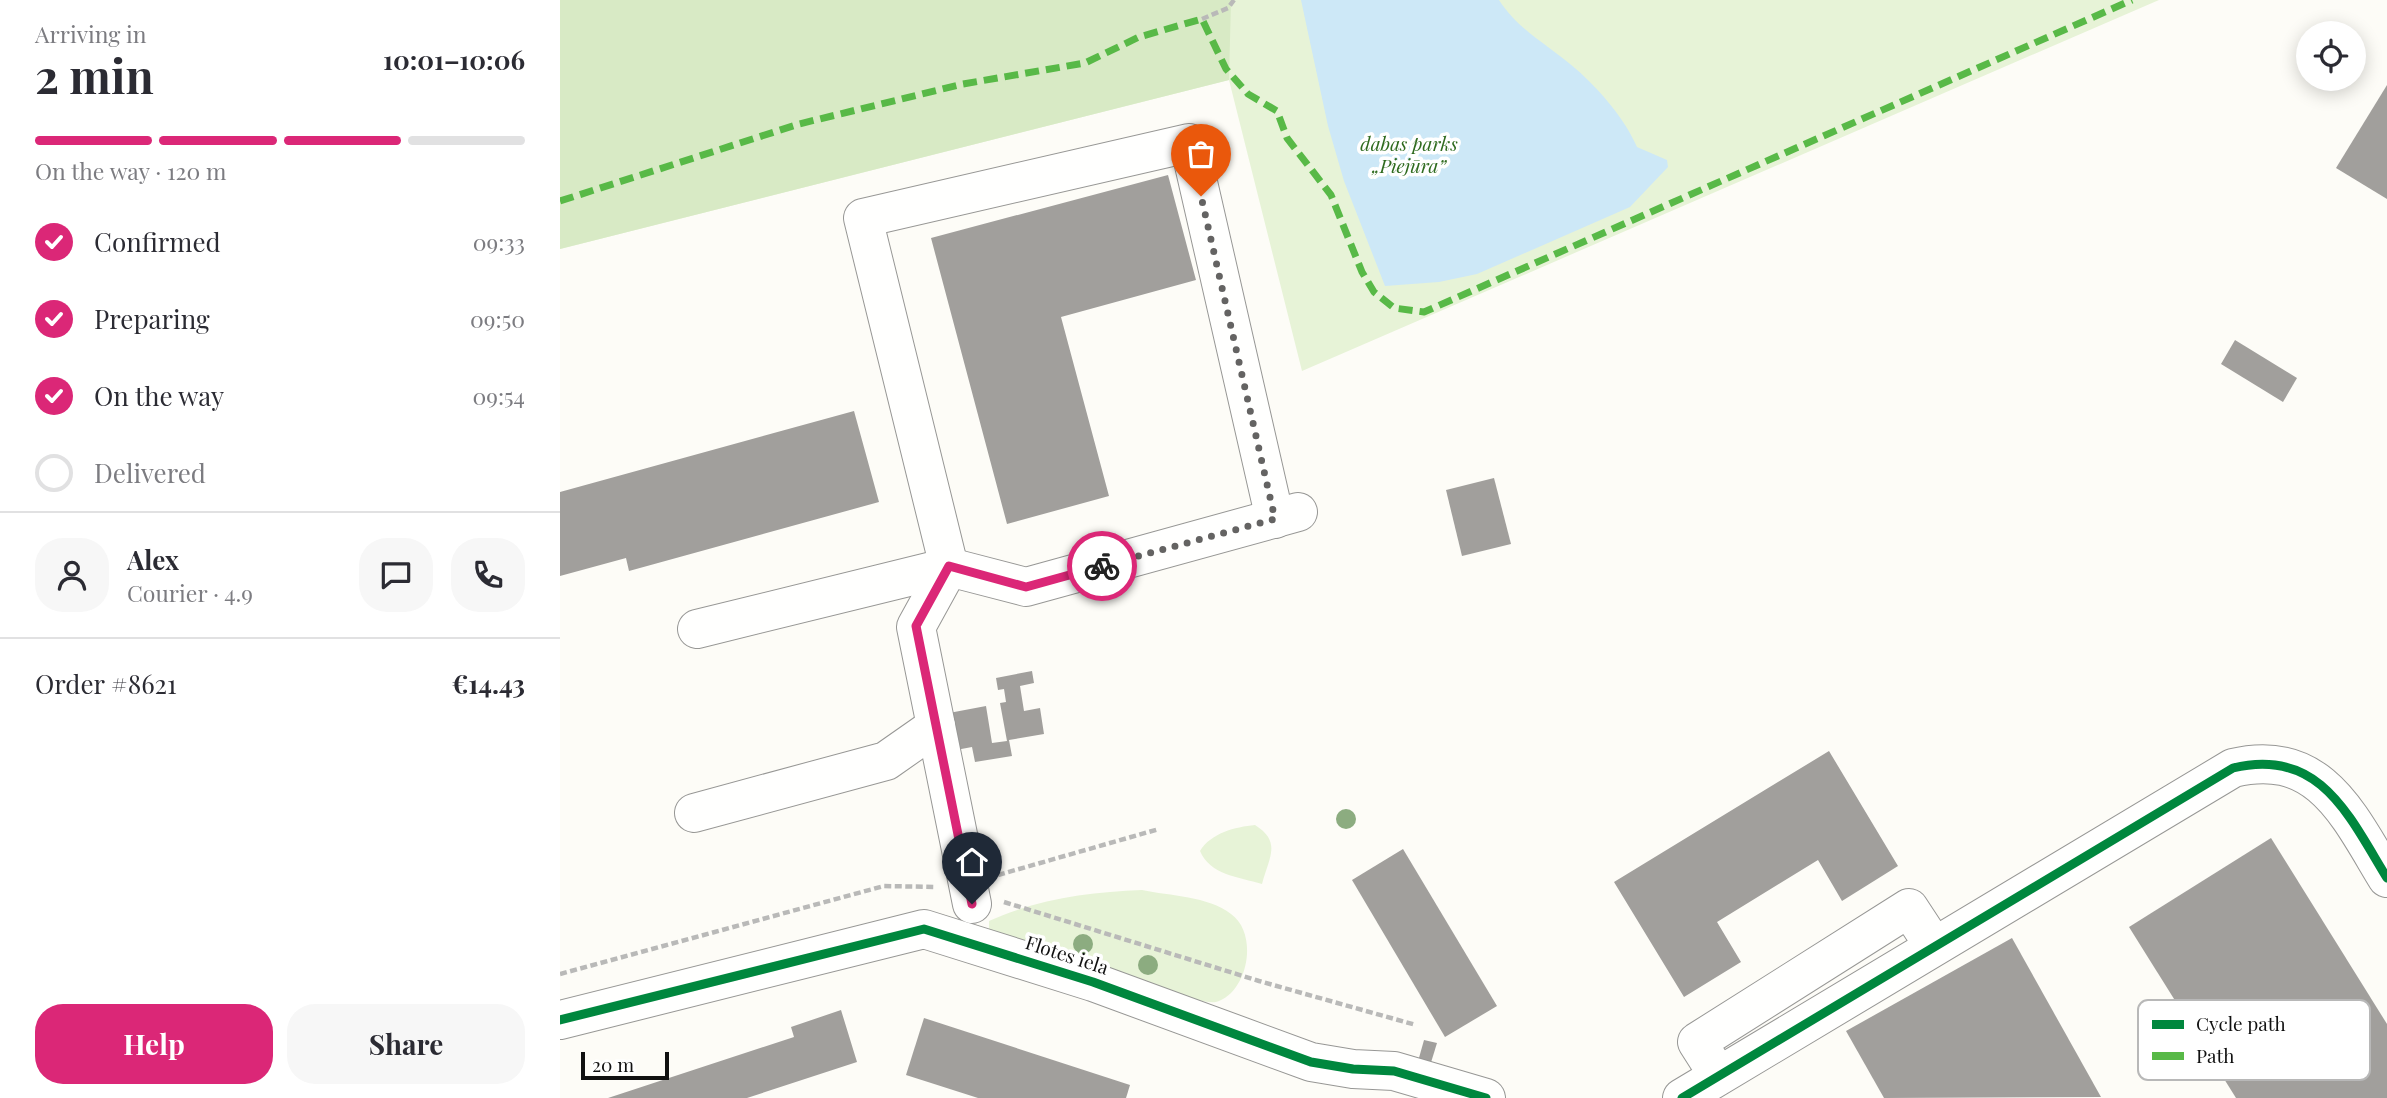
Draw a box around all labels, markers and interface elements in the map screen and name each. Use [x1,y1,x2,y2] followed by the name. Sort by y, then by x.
[35,18,147,49] text: Arriving in
[2296,21,2366,91] map controls
[2296,21,2366,91] button: locate
[383,42,525,77] text: 10:01–10:06
[35,44,154,106] text: 2 min
[1171,124,1231,196] pin
[1360,130,1458,178] park label: dabas parks „Piejūra”
[1182,135,1220,173] icon: bag
[35,155,227,186] text: On the way · 120 m
[35,223,73,261] icon: check
[94,224,221,259] text: Confirmed
[473,226,525,257] text: 09:33
[35,300,73,338] icon: check
[94,301,210,336] text: Preparing
[470,303,525,334] text: 09:50
[35,377,73,415] icon: check
[94,378,224,413] text: On the way
[472,380,525,411] text: 09:54
[94,455,206,490] text: Delivered
[1067,531,1137,601] courier
[35,538,109,612] button: person
[359,538,433,612] button: chat
[451,538,525,612] button: phone
[127,542,179,577] text: Alex
[1083,547,1121,585] icon: bike
[127,577,253,608] text: Courier · 4.9
[35,666,177,701] text: Order #8621
[452,666,525,701] text: €14.43
[942,832,1002,904] pin
[953,843,991,881] icon: home
[1022,928,1113,980] street label: Flotes iela
[2138,1000,2370,1080] legend
[35,1004,273,1084] button: Help
[287,1004,525,1084] button: Share
[2196,1010,2286,1036] text: Cycle path
[2196,1042,2234,1068] text: Path
[581,1049,668,1081] scale bar
[592,1051,634,1077] text: 20 m

